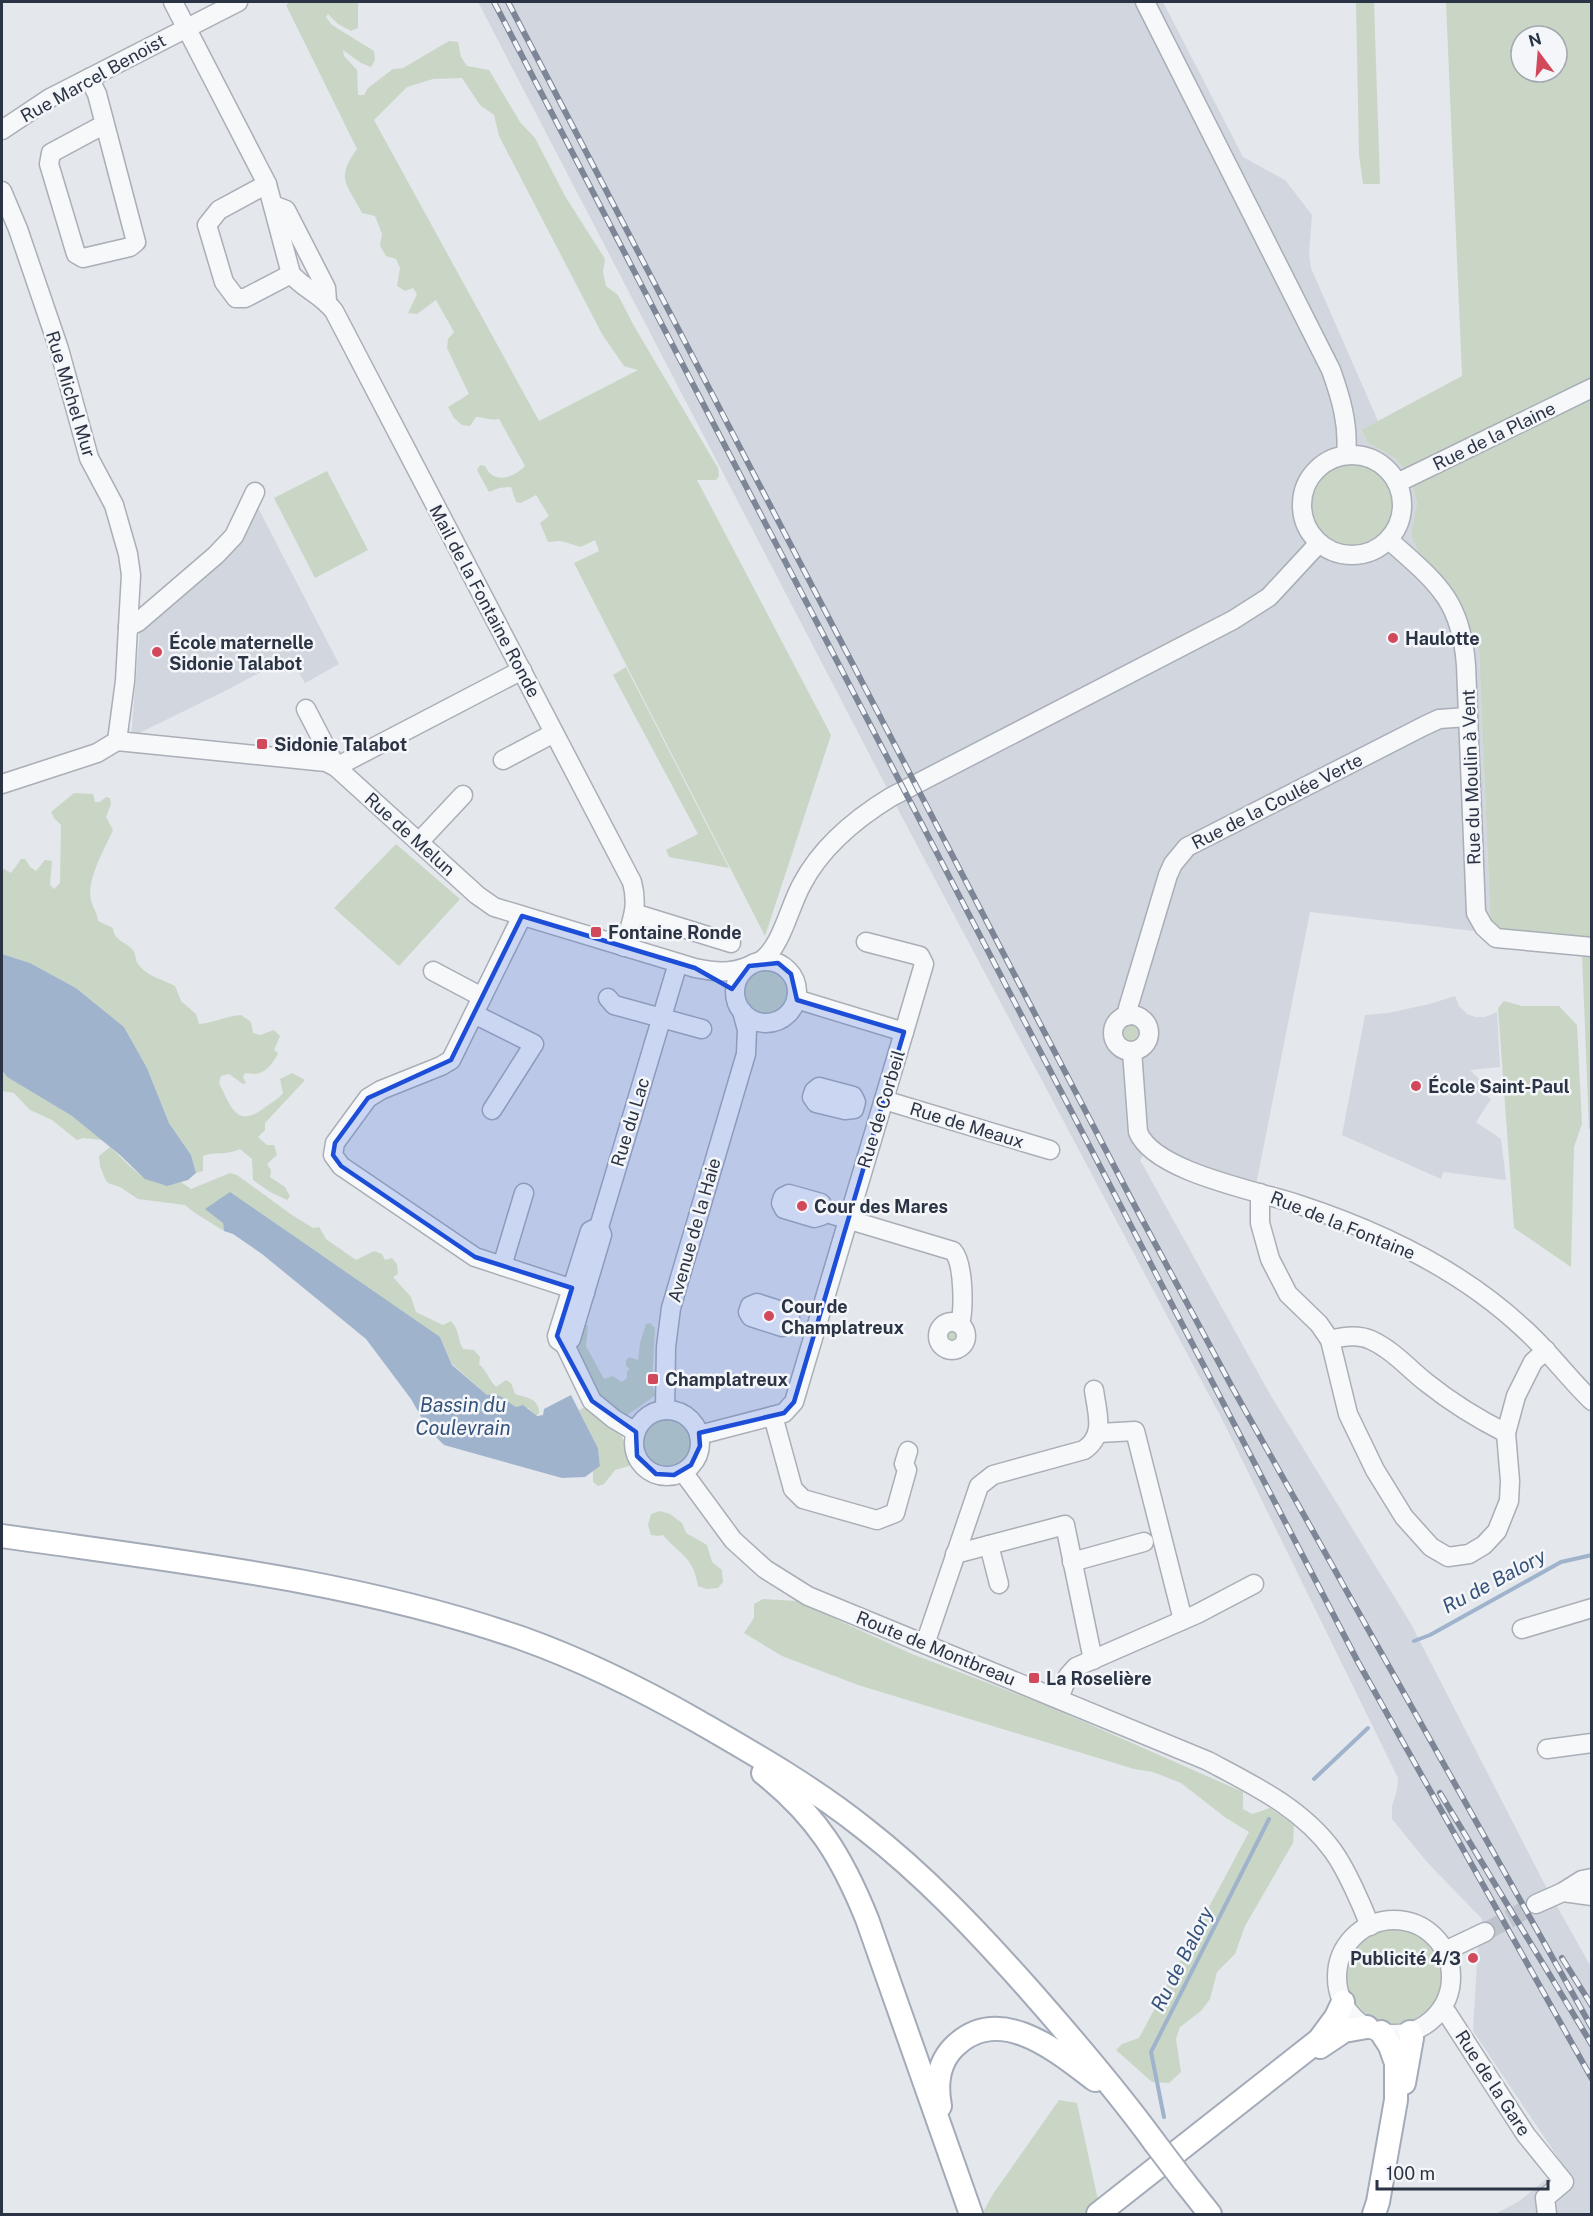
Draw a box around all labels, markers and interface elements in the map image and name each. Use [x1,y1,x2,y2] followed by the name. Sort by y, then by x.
[1509,24,1569,84] north arrow
[17,29,169,127] street label: Rue Marcel Benoist
[1526,29,1544,51] text: N
[42,328,100,460] street label: Rue Michel Mur
[1429,397,1559,475] street label: Rue de la Plaine
[425,501,545,701] street label: Mail de la Fontaine Ronde
[1405,628,1480,649] place label: Haulotte
[169,631,314,674] place label: École maternelle Sidonie Talabot
[1386,631,1400,645] marker: Haulotte
[150,645,164,659] marker: École maternelle Sidonie Talabot
[1457,689,1485,865] street label: Rue du Moulin à Vent
[274,734,407,755] place label: Sidonie Talabot
[255,737,269,751] marker: Sidonie Talabot
[1188,749,1366,853] street label: Rue de la Coulée Verte
[361,788,459,880] street label: Rue de Melun
[608,922,742,943] place label: Fontaine Ronde
[589,925,603,939] marker: Fontaine Ronde
[853,1047,909,1171] street label: Rue de Corbeil
[606,1075,654,1169] street label: Rue du Lac
[1428,1075,1570,1097] place label: École Saint-Paul
[1409,1079,1423,1093] marker: École Saint-Paul
[907,1098,1027,1152] street label: Rue de Meaux
[663,1155,725,1305] street label: Avenue de la Haie
[1268,1186,1418,1264] street label: Rue de la Fontaine
[814,1196,948,1217] place label: Cour des Mares
[795,1199,809,1213] marker: Cour des Mares
[781,1296,904,1338] place label: Cour de Champlatreux
[762,1309,776,1323] marker: Cour de Champlatreux
[665,1369,788,1390] place label: Champlatreux
[646,1372,660,1386] marker: Champlatreux
[415,1393,511,1440] water label: Bassin du Coulevrain
[1438,1543,1551,1618] water label: Ru de Balory
[853,1606,1019,1690] street label: Route de Montbreau
[1046,1668,1152,1689] place label: La Roselière
[1027,1671,1041,1685] marker: La Roselière
[1145,1902,1219,2015] water label: Ru de Balory
[1350,1948,1461,1969] place label: Publicité 4/3
[1466,1951,1480,1965] marker: Publicité 4/3
[1451,2026,1535,2140] street label: Rue de la Gare
[1377,2153,1548,2191] scale bar
[1386,2163,1435,2184] text: 100 m

